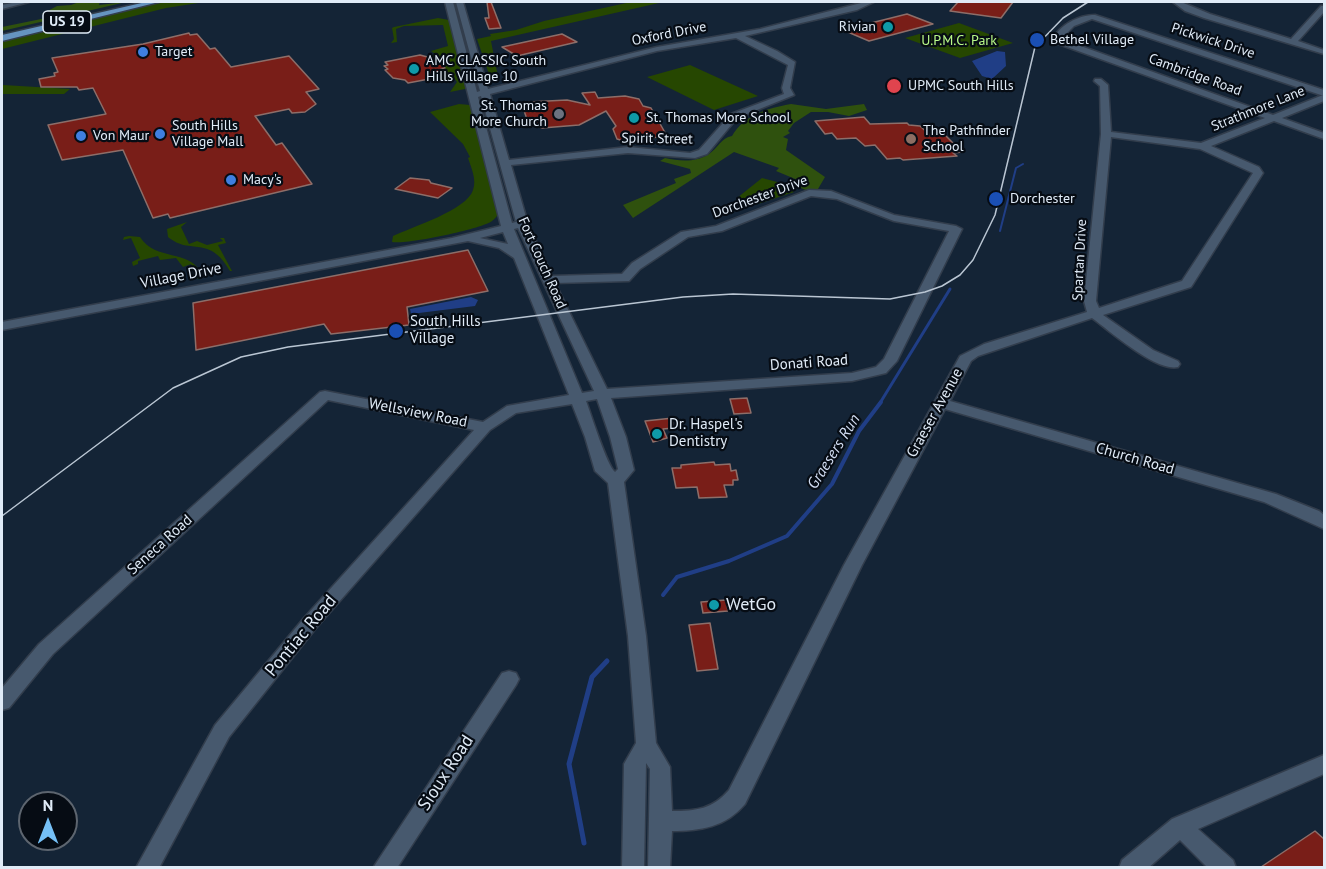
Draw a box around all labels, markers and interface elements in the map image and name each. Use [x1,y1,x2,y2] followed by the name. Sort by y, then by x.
[43,11,91,33] road number: US 19
[630,19,708,49] street label: Oxford Drive
[839,19,876,35] place label: Rivian
[881,20,895,34] marker: Rivian
[1169,20,1257,62] street label: Pickwick Drive
[1028,31,1046,49] marker: Bethel Village
[1050,32,1134,48] place label: Bethel Village
[921,33,997,49] park label: U.P.M.C. Park
[155,44,192,60] place label: Target
[136,45,150,59] marker: Target
[1146,50,1244,100] street label: Cambridge Road
[426,53,546,86] place label: AMC CLASSIC South Hills Village 10
[407,62,421,76] marker: AMC CLASSIC South Hills Village 10
[885,77,903,95] marker: UPMC South Hills
[908,78,1014,94] place label: UPMC South Hills
[1209,83,1307,135] street label: Strathmore Lane
[471,98,547,130] place label: St. Thomas More Church
[552,107,566,121] marker: St. Thomas More Church
[646,110,791,126] place label: St. Thomas More School
[627,111,641,125] marker: St. Thomas More School
[172,118,243,150] place label: South Hills Village Mall
[923,123,1011,156] place label: The Pathfinder School
[153,127,167,141] marker: South Hills Village Mall
[93,128,149,144] place label: Von Maur
[74,129,88,143] marker: Von Maur
[621,130,693,148] street label: Spirit Street
[904,132,918,146] marker: The Pathfinder School
[243,172,282,188] place label: Macy's
[710,172,810,222] street label: Dorchester Drive
[224,173,238,187] marker: Macy's
[987,190,1005,208] marker: Dorchester
[1010,191,1075,207] place label: Dorchester
[514,215,570,311] street label: Fort Couch Road
[1069,219,1091,301] street label: Spartan Drive
[139,259,223,293] street label: Village Drive
[410,313,481,348] place label: South Hills Village
[387,322,405,340] marker: South Hills Village
[769,351,849,375] street label: Donati Road
[903,365,967,461] street label: Graeser Avenue
[367,395,469,431] street label: Wellsview Road
[803,411,865,493] water label: Graesers Run
[669,416,743,451] place label: Dr. Haspel's Dentistry
[650,427,664,441] marker: Dr. Haspel's Dentistry
[1094,439,1176,479] street label: Church Road
[124,511,196,579] street label: Seneca Road
[261,591,341,681] street label: Pontiac Road
[726,594,776,616] place label: WetGo
[707,598,721,612] marker: WetGo
[414,731,478,815] street label: Sioux Road
[18,791,78,851] north arrow
[43,795,53,815] text: N

